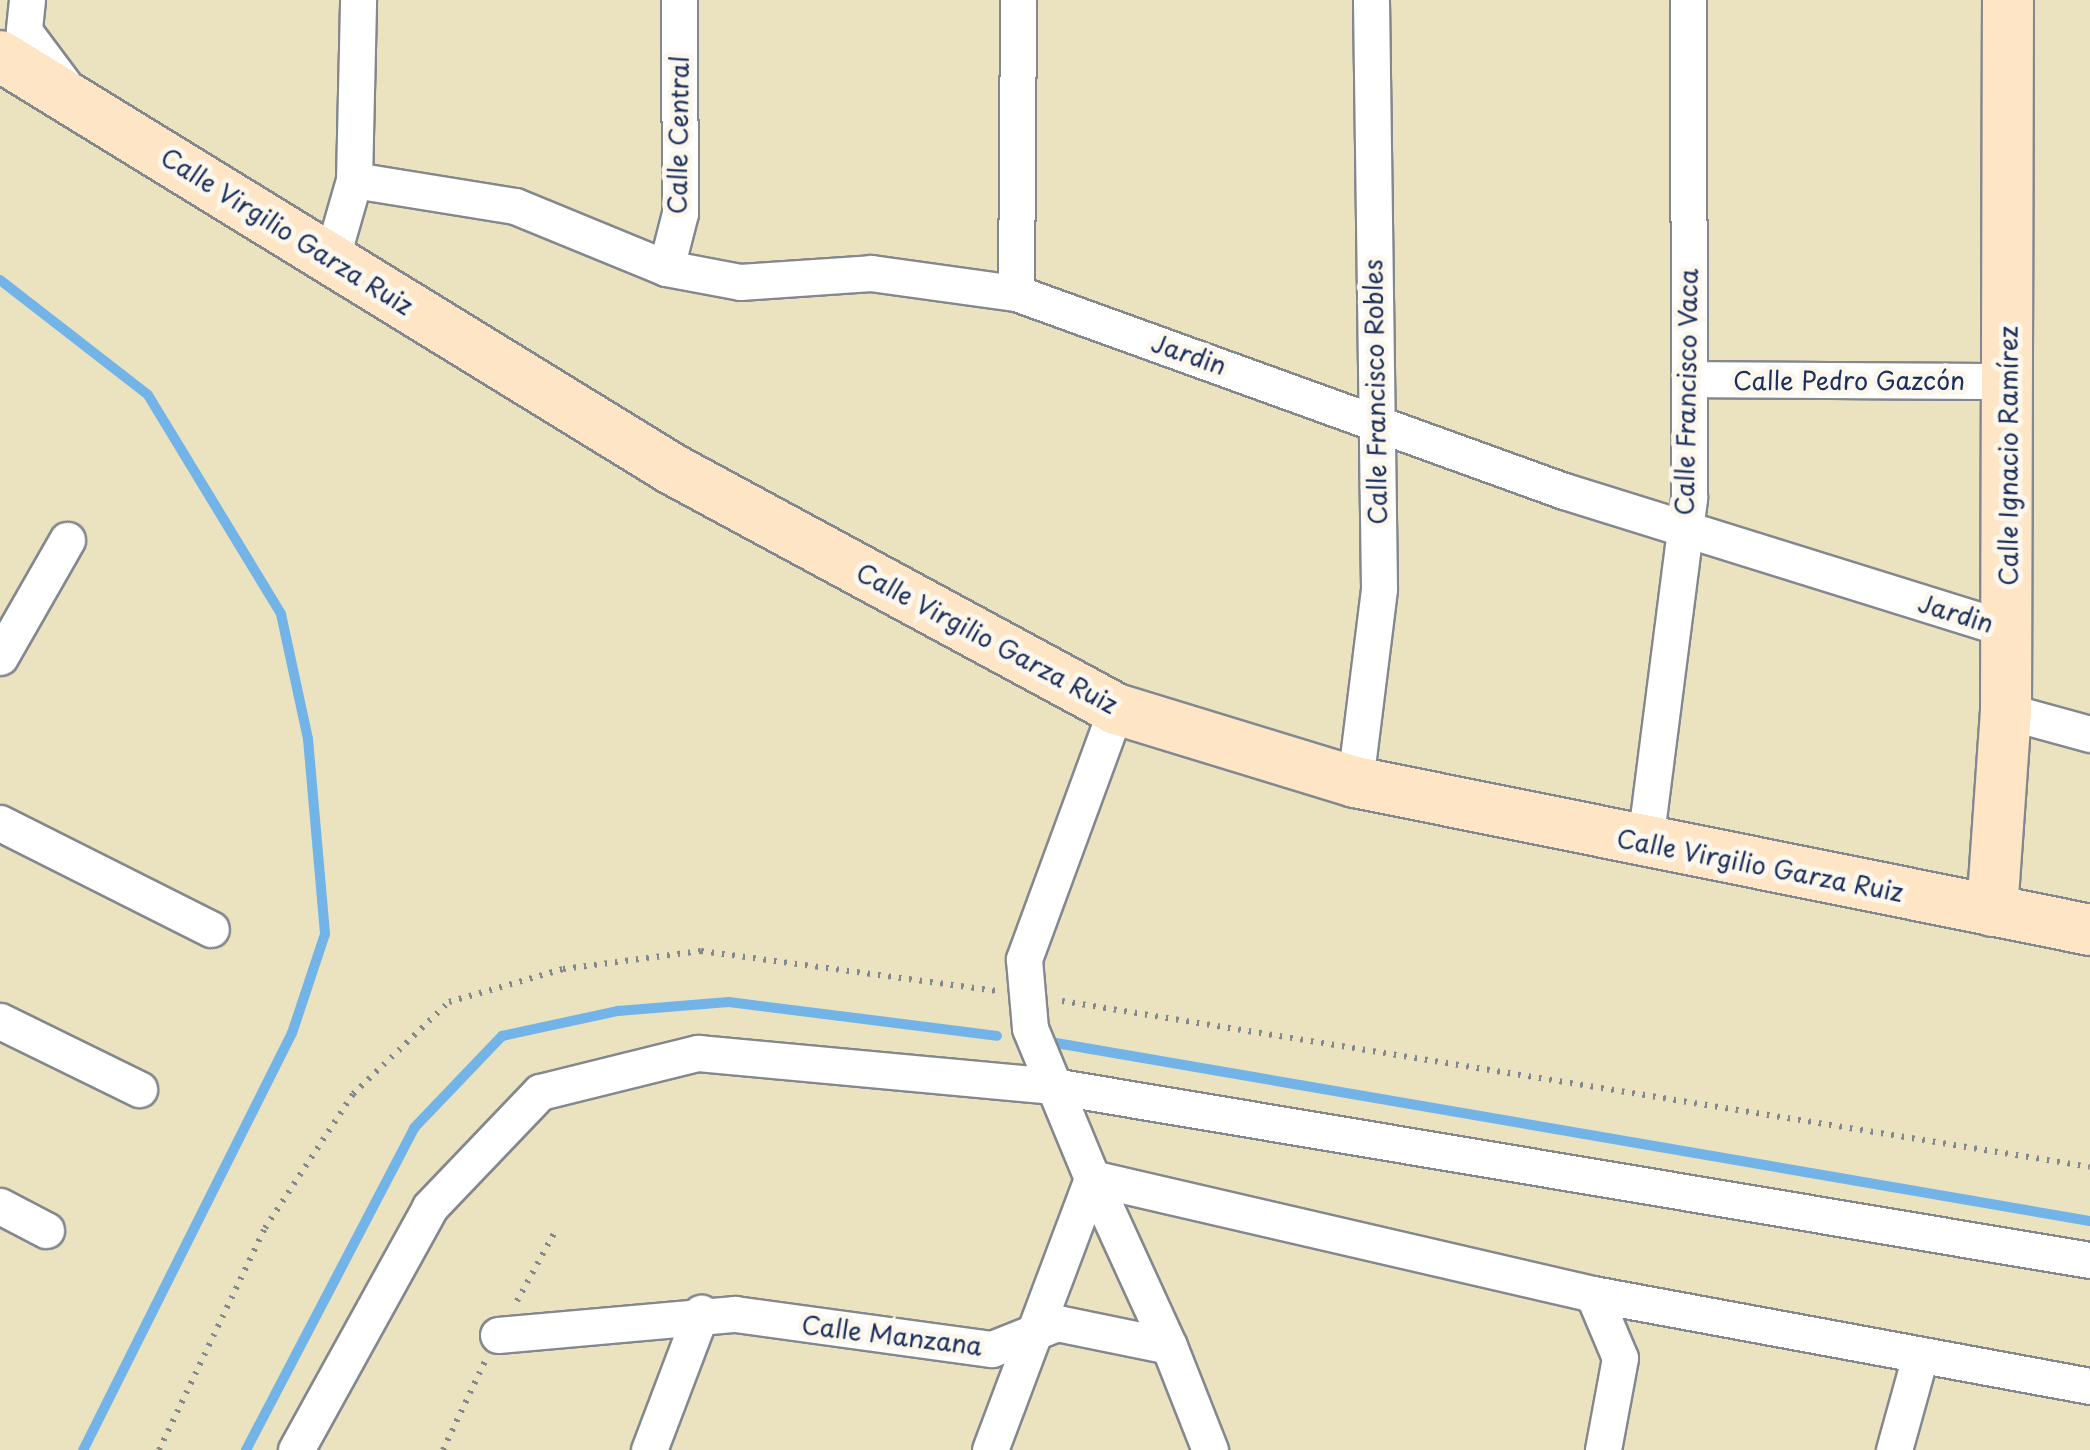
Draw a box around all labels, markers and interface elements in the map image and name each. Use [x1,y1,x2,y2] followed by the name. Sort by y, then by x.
[662,55,694,215] street label: Calle Central
[154,140,420,322] street label: Calle Virgilio Garza Ruiz
[1358,258,1392,526] street label: Calle Francisco Robles
[1669,267,1703,517] street label: Calle Francisco Vaca
[1993,326,2023,586] street label: Calle Ignacio Ramírez
[1148,327,1230,381] street label: Jardin
[1732,365,1966,395] street label: Calle Pedro Gazcón
[850,556,1124,720] street label: Calle Virgilio Garza Ruiz
[1915,587,1997,639] street label: Jardin
[1612,822,1908,908] street label: Calle Virgilio Garza Ruiz
[800,1309,984,1361] street label: Calle Manzana

